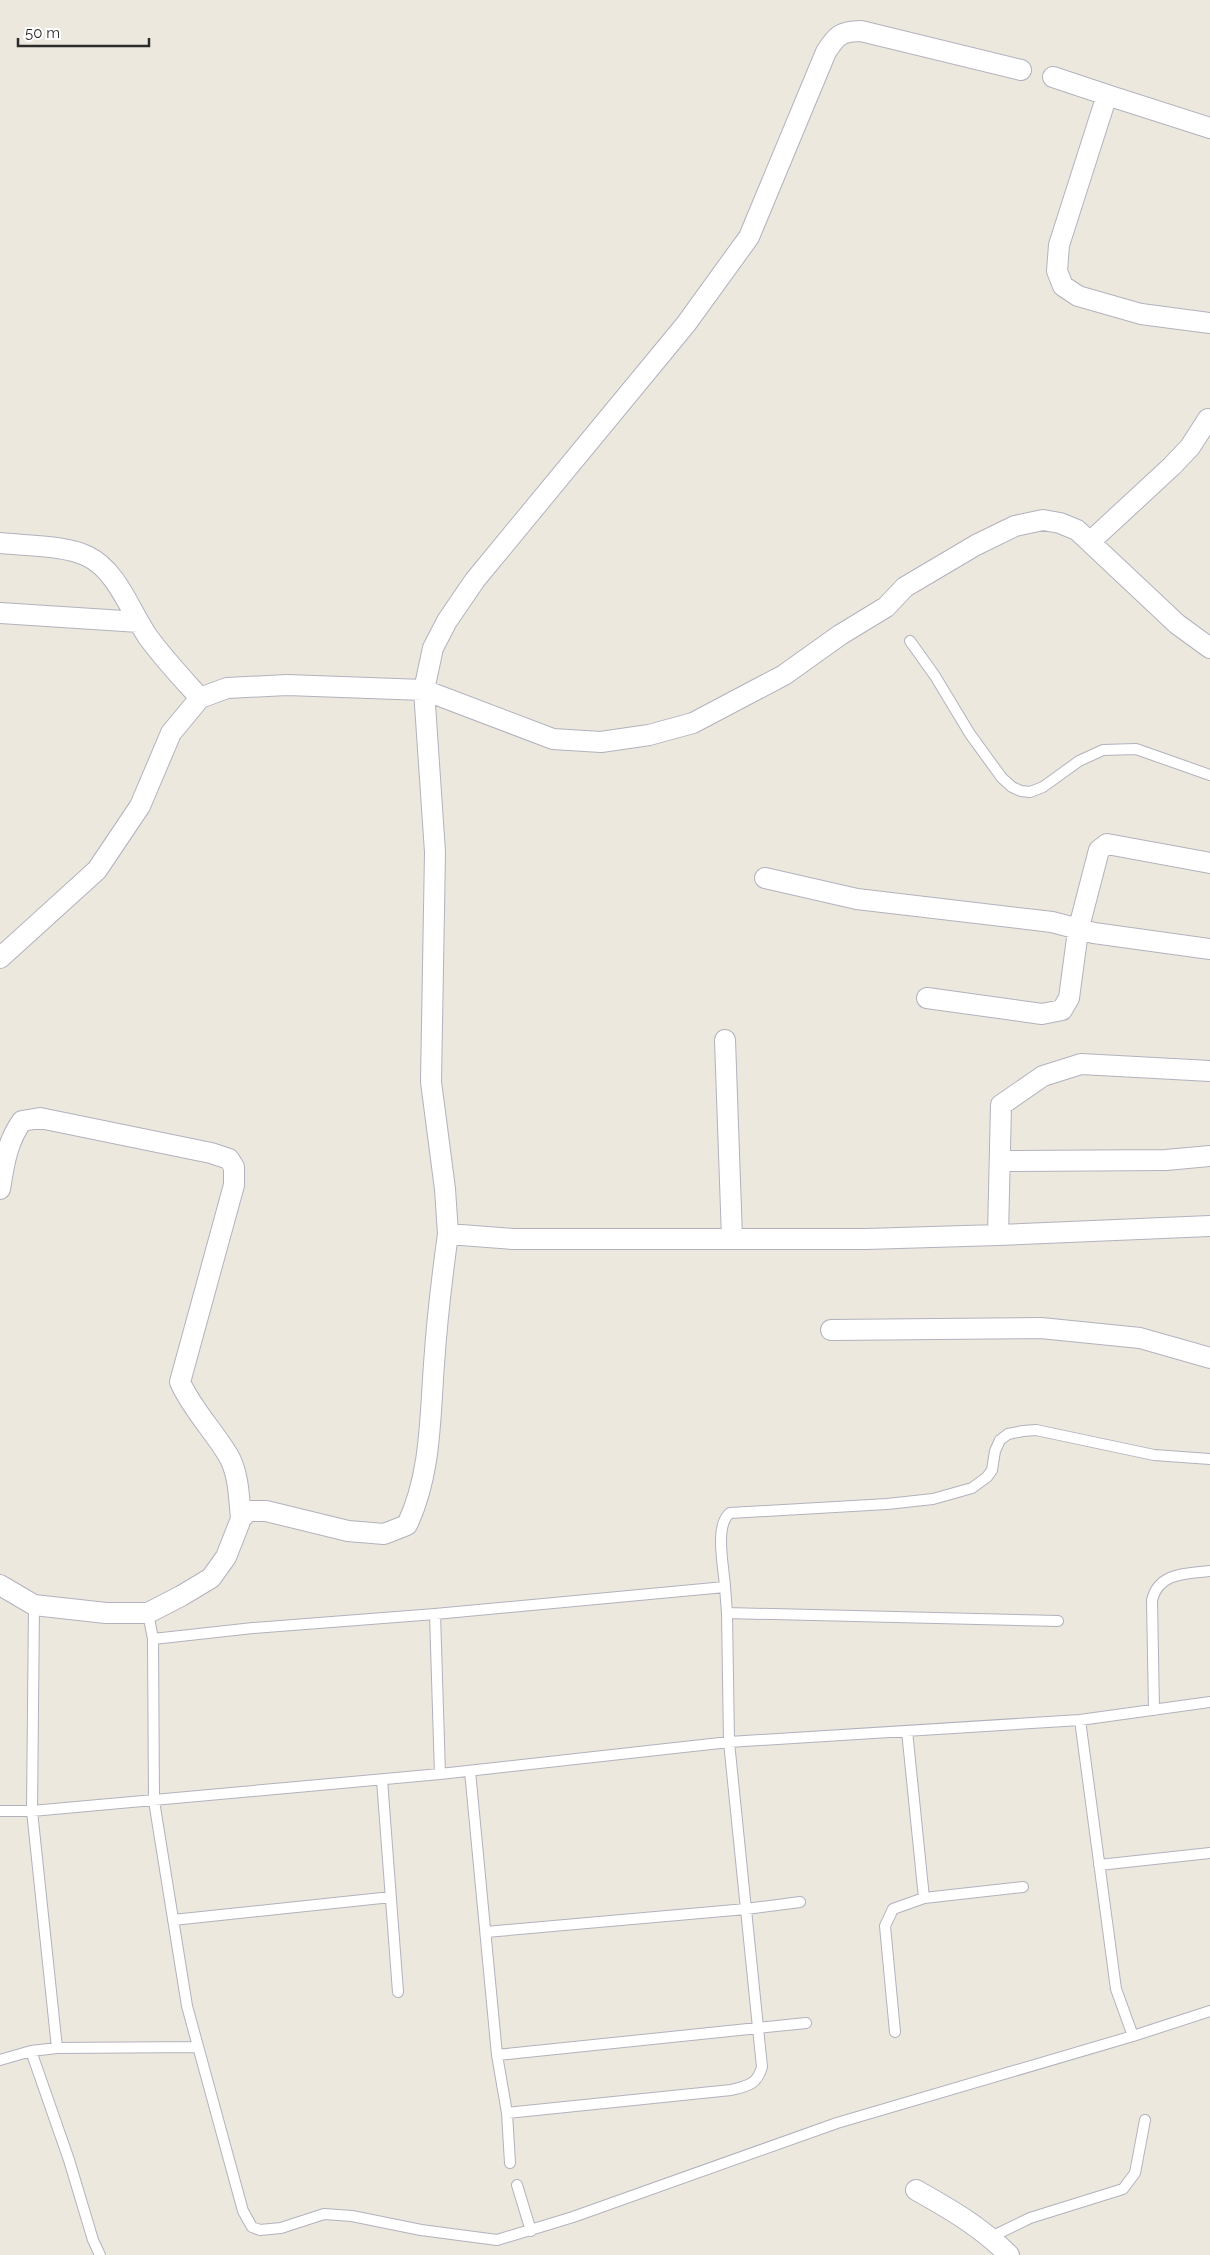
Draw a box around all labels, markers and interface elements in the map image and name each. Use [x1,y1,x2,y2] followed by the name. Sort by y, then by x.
[18,15,149,47] scale bar
[25,24,60,42] text: 50 m

